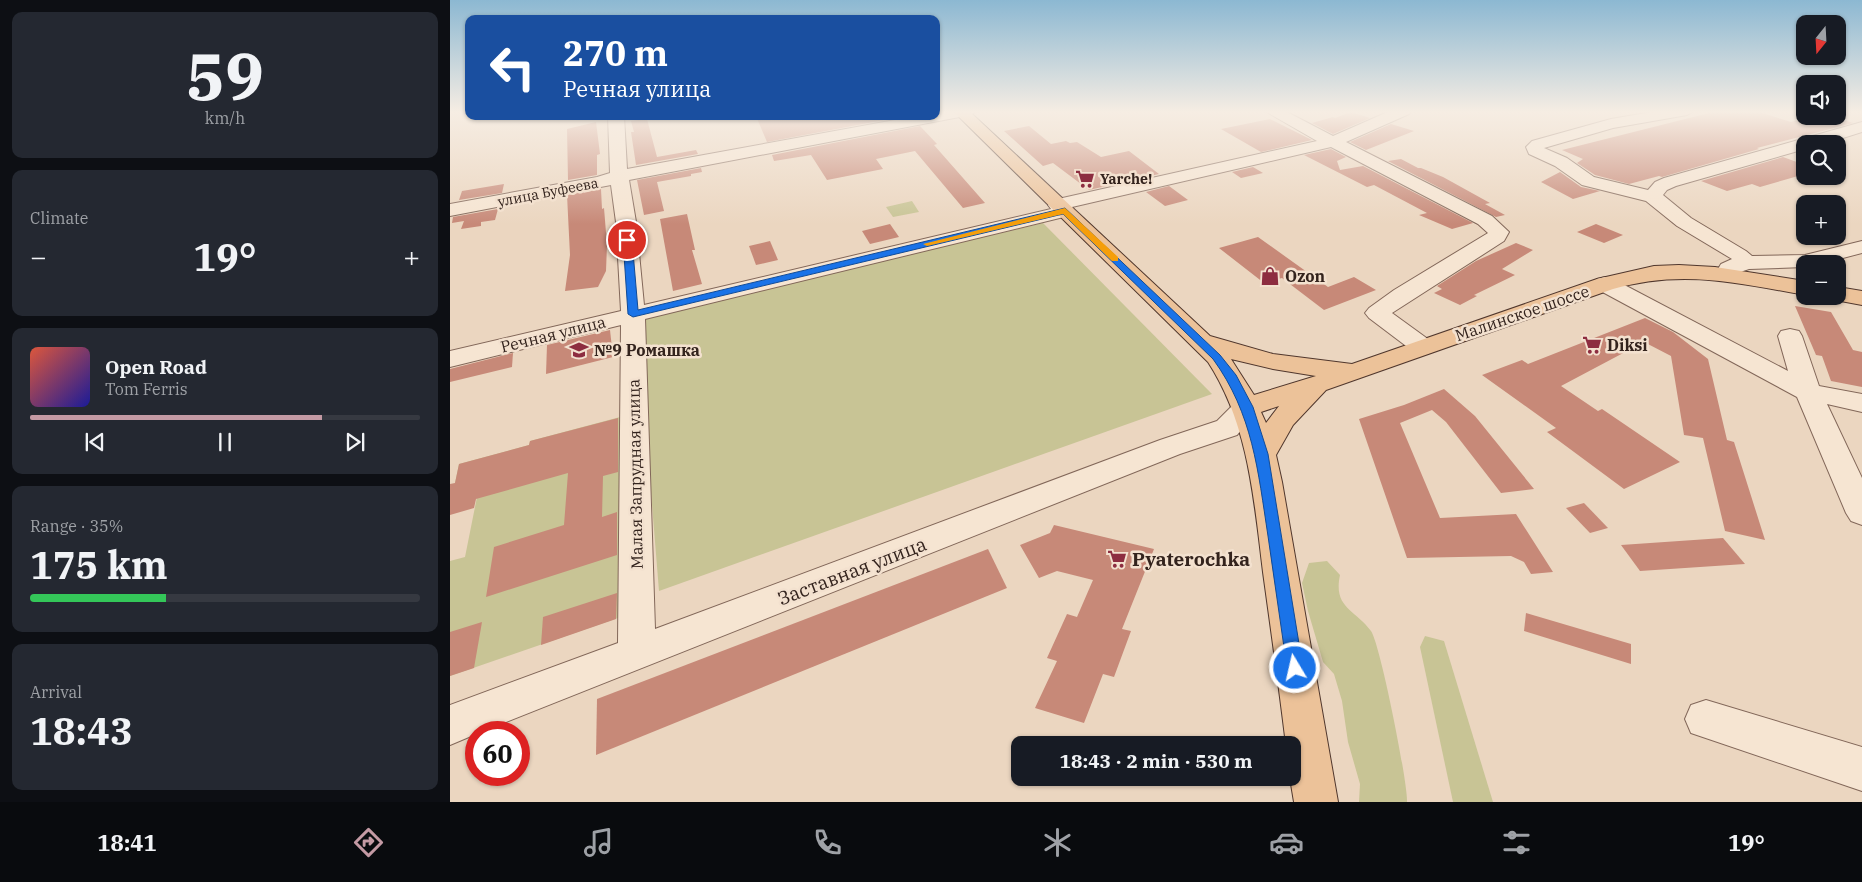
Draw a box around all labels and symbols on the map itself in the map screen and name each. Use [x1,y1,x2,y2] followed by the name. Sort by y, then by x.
[1796,15,1846,65] north arrow
[1074,168,1096,190] supermarket icon: Yarche!
[1100,170,1152,188] place label: Yarche!
[496,173,600,211] street label: улица Буфеева
[606,219,648,261] pin
[1259,265,1281,287] shop icon: Ozon
[1285,266,1325,286] place label: Ozon
[1452,281,1592,345] street label: Малинское шоссе
[498,311,608,357] street label: Речная улица
[1581,334,1603,356] supermarket icon: Diksi
[1607,335,1648,355] place label: Diksi
[568,339,590,361] school or university icon: №9 Ромашка
[594,340,700,360] place label: №9 Ромашка
[623,378,647,569] street label: Малая Запрудная улица
[774,532,930,610] street label: Заставная улица
[1132,547,1250,571] place label: Pyaterochka
[1106,548,1128,570] supermarket icon: Pyaterochka
[1268,641,1320,693] position arrow
[465,721,530,786] speed limit sign: 60

